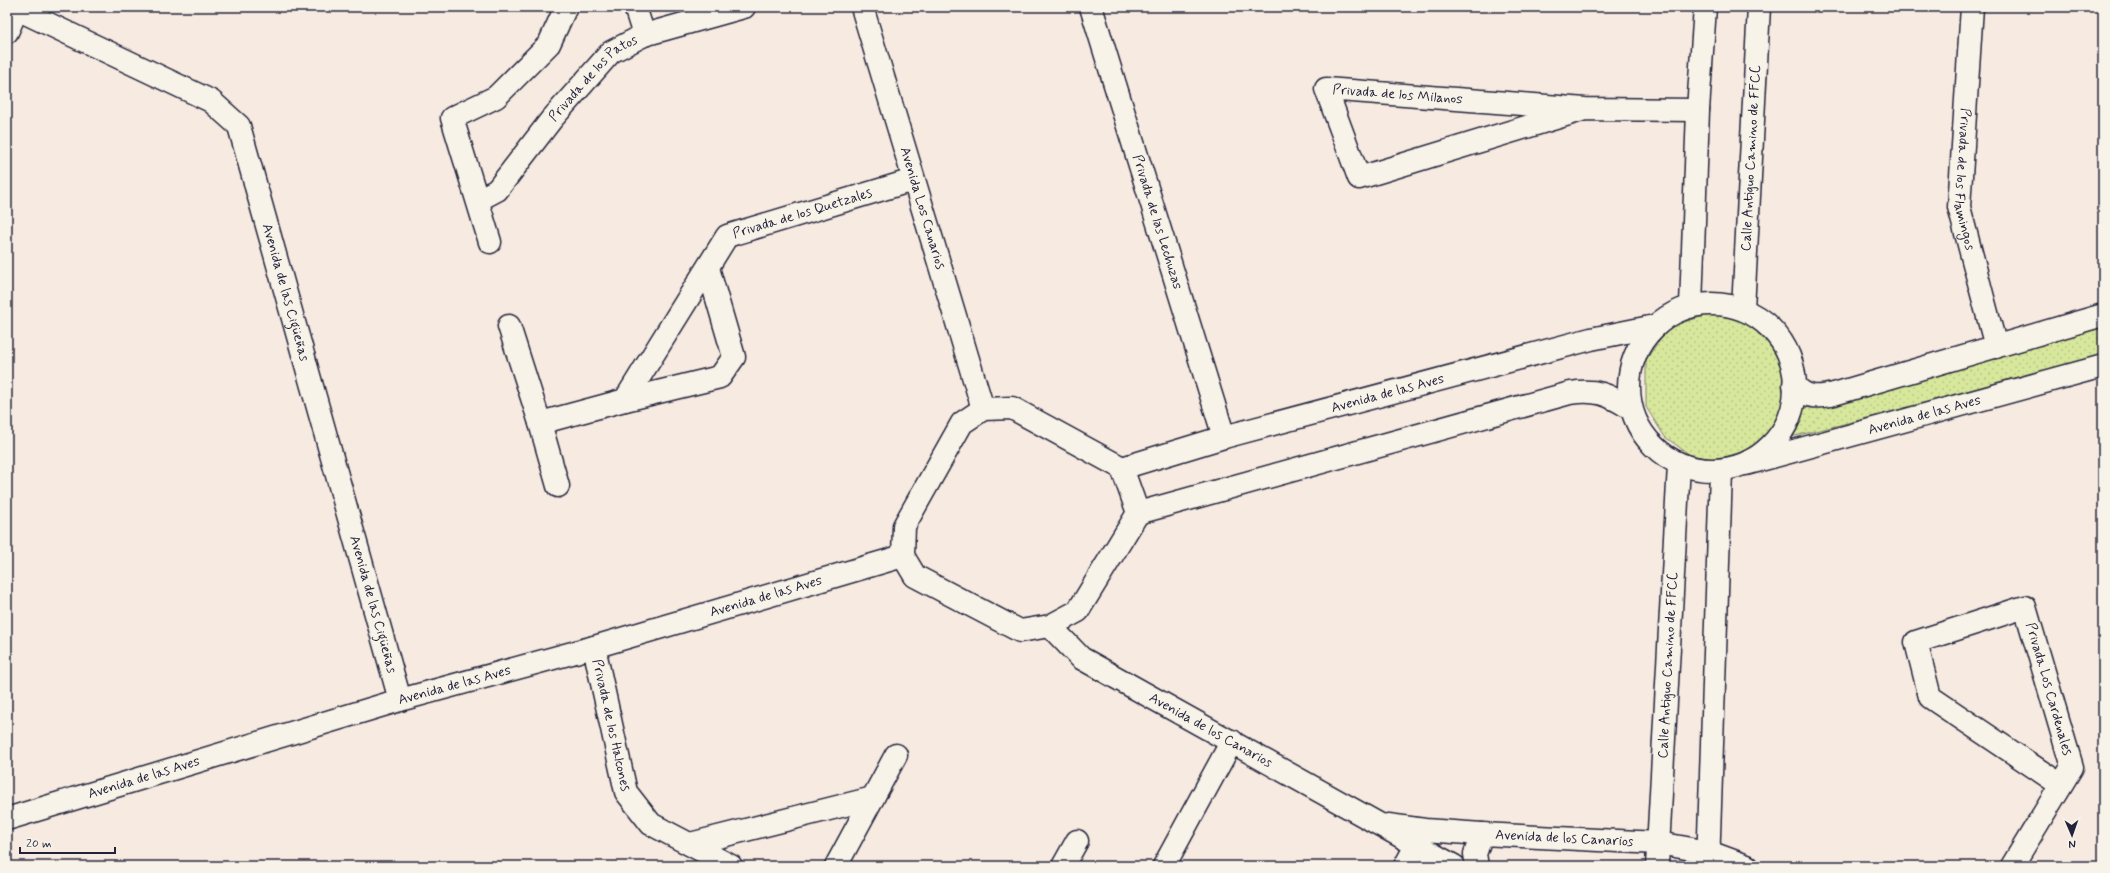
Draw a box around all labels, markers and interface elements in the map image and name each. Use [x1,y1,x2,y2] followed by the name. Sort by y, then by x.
[545,31,641,125] street label: Privada de los Patos
[1737,65,1765,252] street label: Calle Antiguo Camino de FFCC
[1332,81,1463,109] street label: Privada de los Milanos
[1949,107,1979,252] street label: Privada de los Flamingos
[896,145,950,272] street label: Avenida Los Canarios
[1128,152,1187,292] street label: Privada de las Lechuzas
[731,184,875,243] street label: Privada de los Quetzales
[258,221,314,363] street label: Avenida de las Cigüeñas
[1329,370,1446,417] street label: Avenida de las Aves
[1866,391,1983,439] street label: Avenida de las Aves
[345,533,401,675] street label: Avenida de las Cigüeñas
[708,571,824,621] street label: Avenida de las Aves
[1654,572,1682,759] street label: Calle Antiguo Camino de FFCC
[2021,621,2077,758] street label: Privada Los Cardenales
[588,657,635,793] street label: Privada de los Halcones
[396,661,513,709] street label: Avenida de las Aves
[1146,689,1275,772] street label: Avenida de los Canarios
[86,752,202,803] street label: Avenida de las Aves
[2052,815,2092,855] north arrow
[1495,826,1634,851] street label: Avenida de los Canarios
[20,829,115,855] scale bar
[26,836,52,852] text: 20 m
[2068,837,2076,851] text: N

